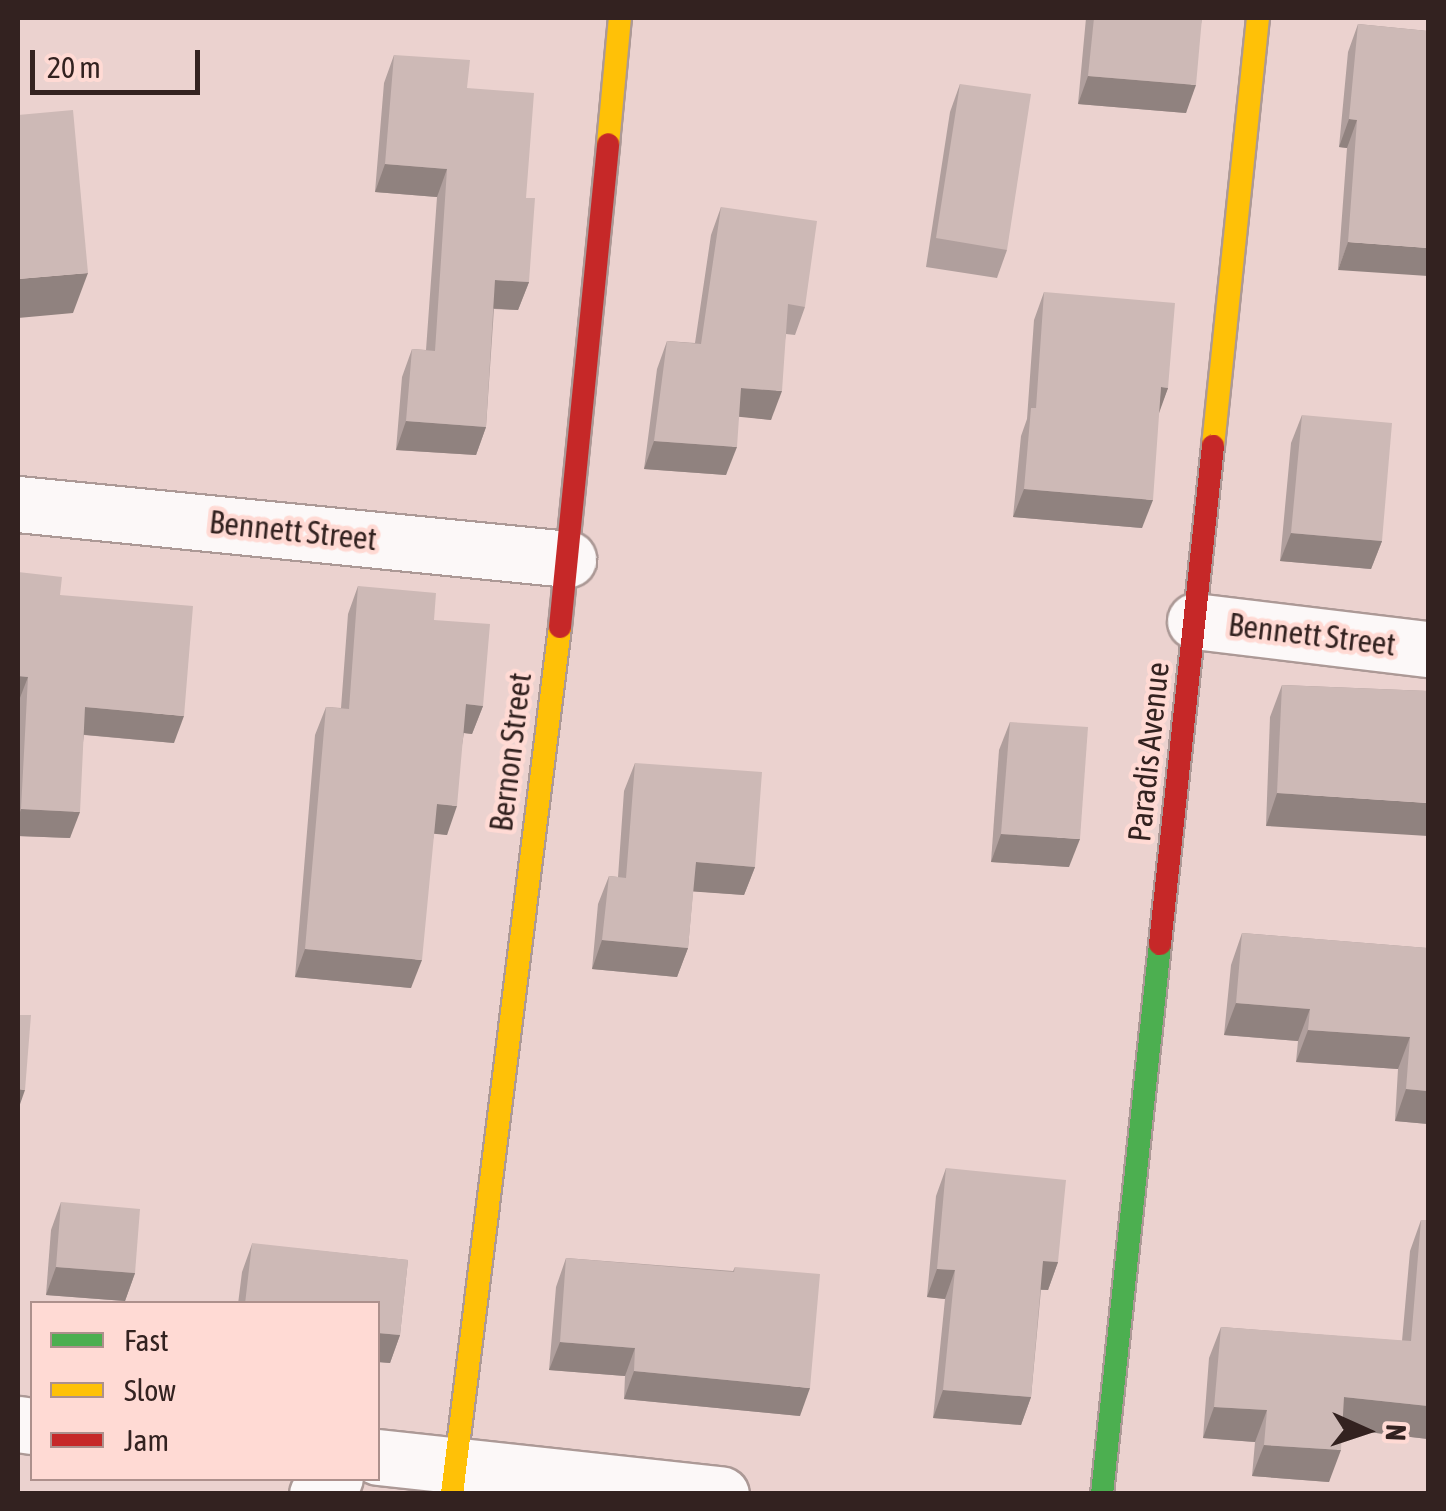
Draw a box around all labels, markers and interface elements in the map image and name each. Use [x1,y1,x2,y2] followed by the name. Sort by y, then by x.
[35,30,205,92] scale bar
[47,50,101,84] text: 20 m
[207,503,379,559] street label: Bennett Street
[1226,606,1398,664] street label: Bennett Street
[1120,660,1178,844] street label: Paradis Avenue
[482,670,540,834] street label: Bernon Street
[30,1301,380,1481] legend
[124,1323,169,1357] text: Fast
[124,1373,176,1407] text: Slow
[1316,1381,1416,1481] north arrow
[124,1423,169,1457] text: Jam
[1380,1423,1412,1442] text: N

